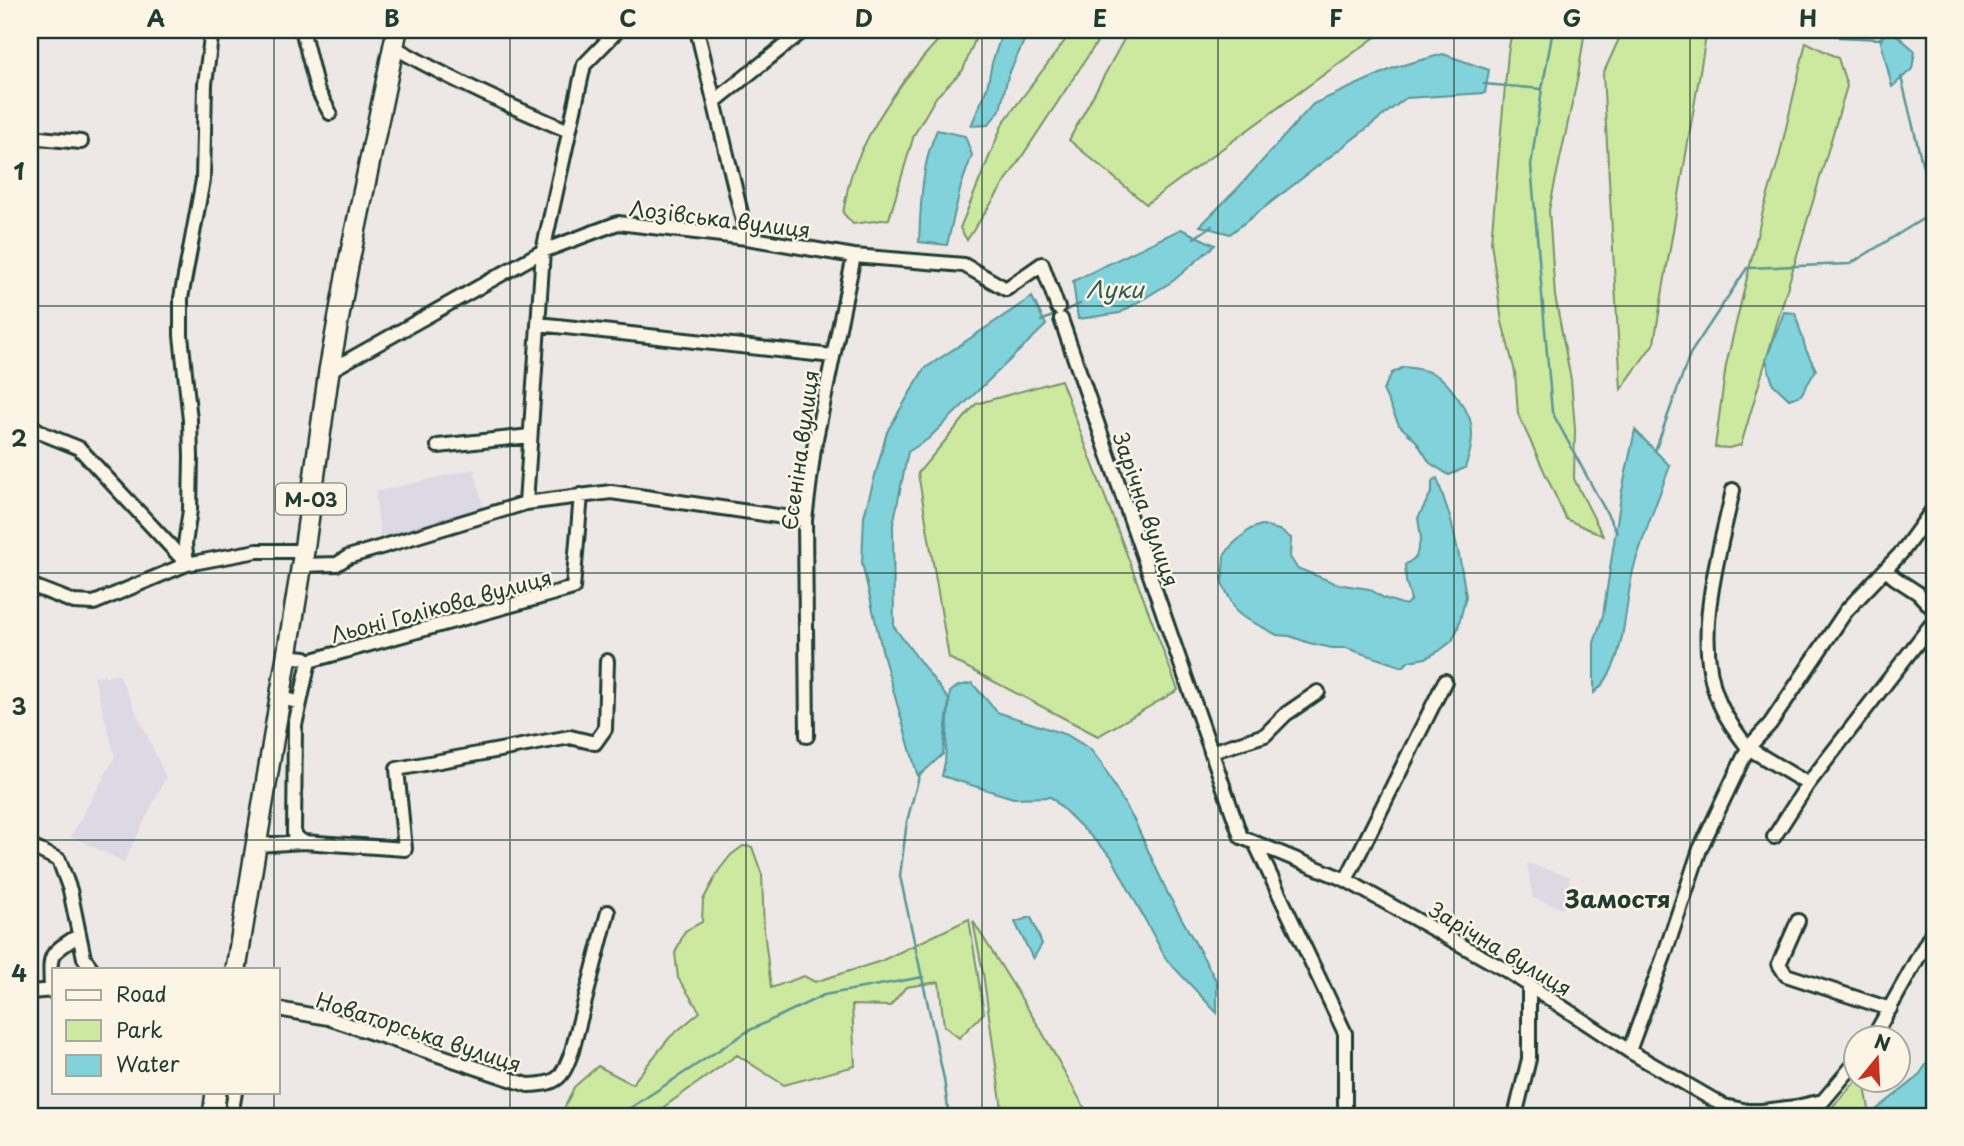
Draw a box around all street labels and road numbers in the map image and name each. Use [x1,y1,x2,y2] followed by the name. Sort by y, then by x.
[628,191,812,245] street label: Лозівська вулиця
[772,368,826,532] street label: Єсеніна вулиця
[1106,428,1188,590] street label: Зарічна вулиця
[276,484,346,514] road number: М-03
[327,560,555,650] street label: Льоні Голікова вулиця
[1424,893,1578,1003] street label: Зарічна вулиця
[312,983,526,1079] street label: Новаторська вулиця

